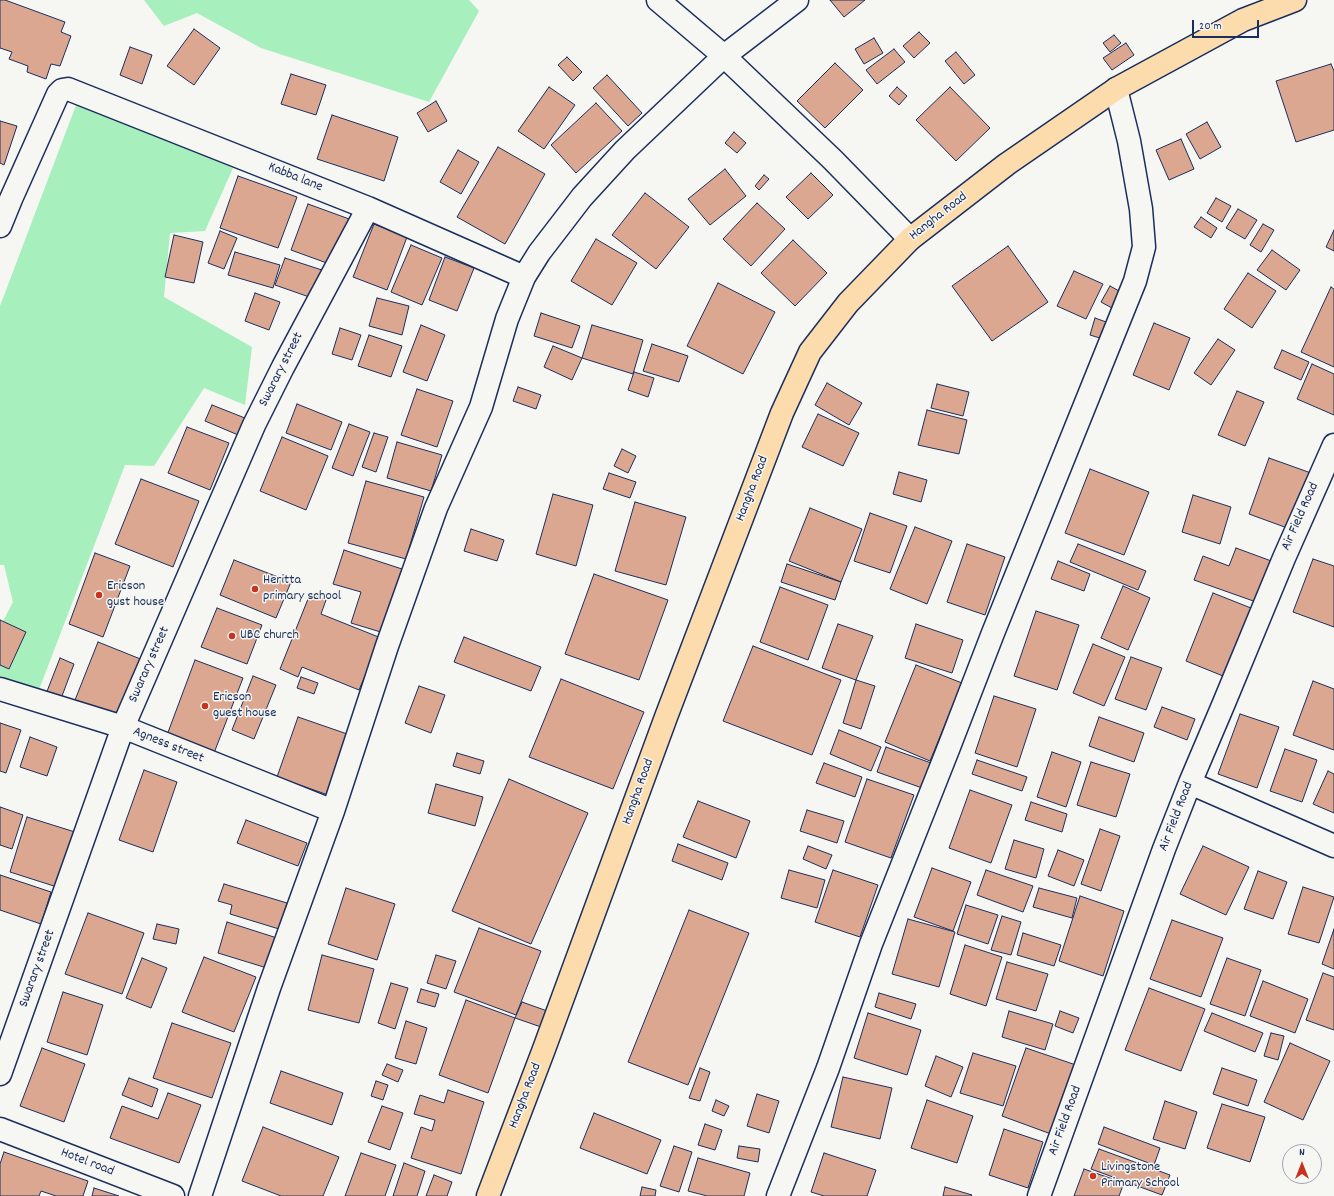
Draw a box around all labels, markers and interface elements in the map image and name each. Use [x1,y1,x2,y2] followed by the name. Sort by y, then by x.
[1194,12,1261,38] scale bar
[1199,18,1222,35] text: 20 m
[265,159,325,197] street label: Kabba lane
[907,189,971,245] street label: Hangha Road
[256,330,308,410] street label: Swarary street
[733,454,773,524] street label: Hangha Road
[1279,480,1323,554] street label: Air Field Road
[263,573,341,606] place label: Heritta primary school
[107,579,164,612] place label: Ericson gust house
[250,584,260,594] marker: Heritta primary school
[94,590,104,600] marker: Ericson gust house
[126,624,174,706] street label: Swarary street
[240,628,299,644] place label: UBC church
[227,631,237,641] marker: UBC church
[213,690,276,722] place label: Ericson guest house
[200,701,210,711] marker: Ericson guest house
[130,724,206,768] street label: Agness street
[619,757,659,827] street label: Hangha Road
[1156,780,1198,854] street label: Air Field Road
[16,928,60,1010] street label: Swarary street
[506,1061,546,1131] street label: Hangha Road
[1046,1084,1086,1158] street label: Air Field Road
[1282,1144,1322,1184] north arrow
[58,1145,116,1181] street label: Hotel road
[1299,1145,1305,1161] text: N
[1101,1160,1179,1192] place label: Livingstone Primary School
[1088,1171,1098,1181] marker: Livingstone Primary School

